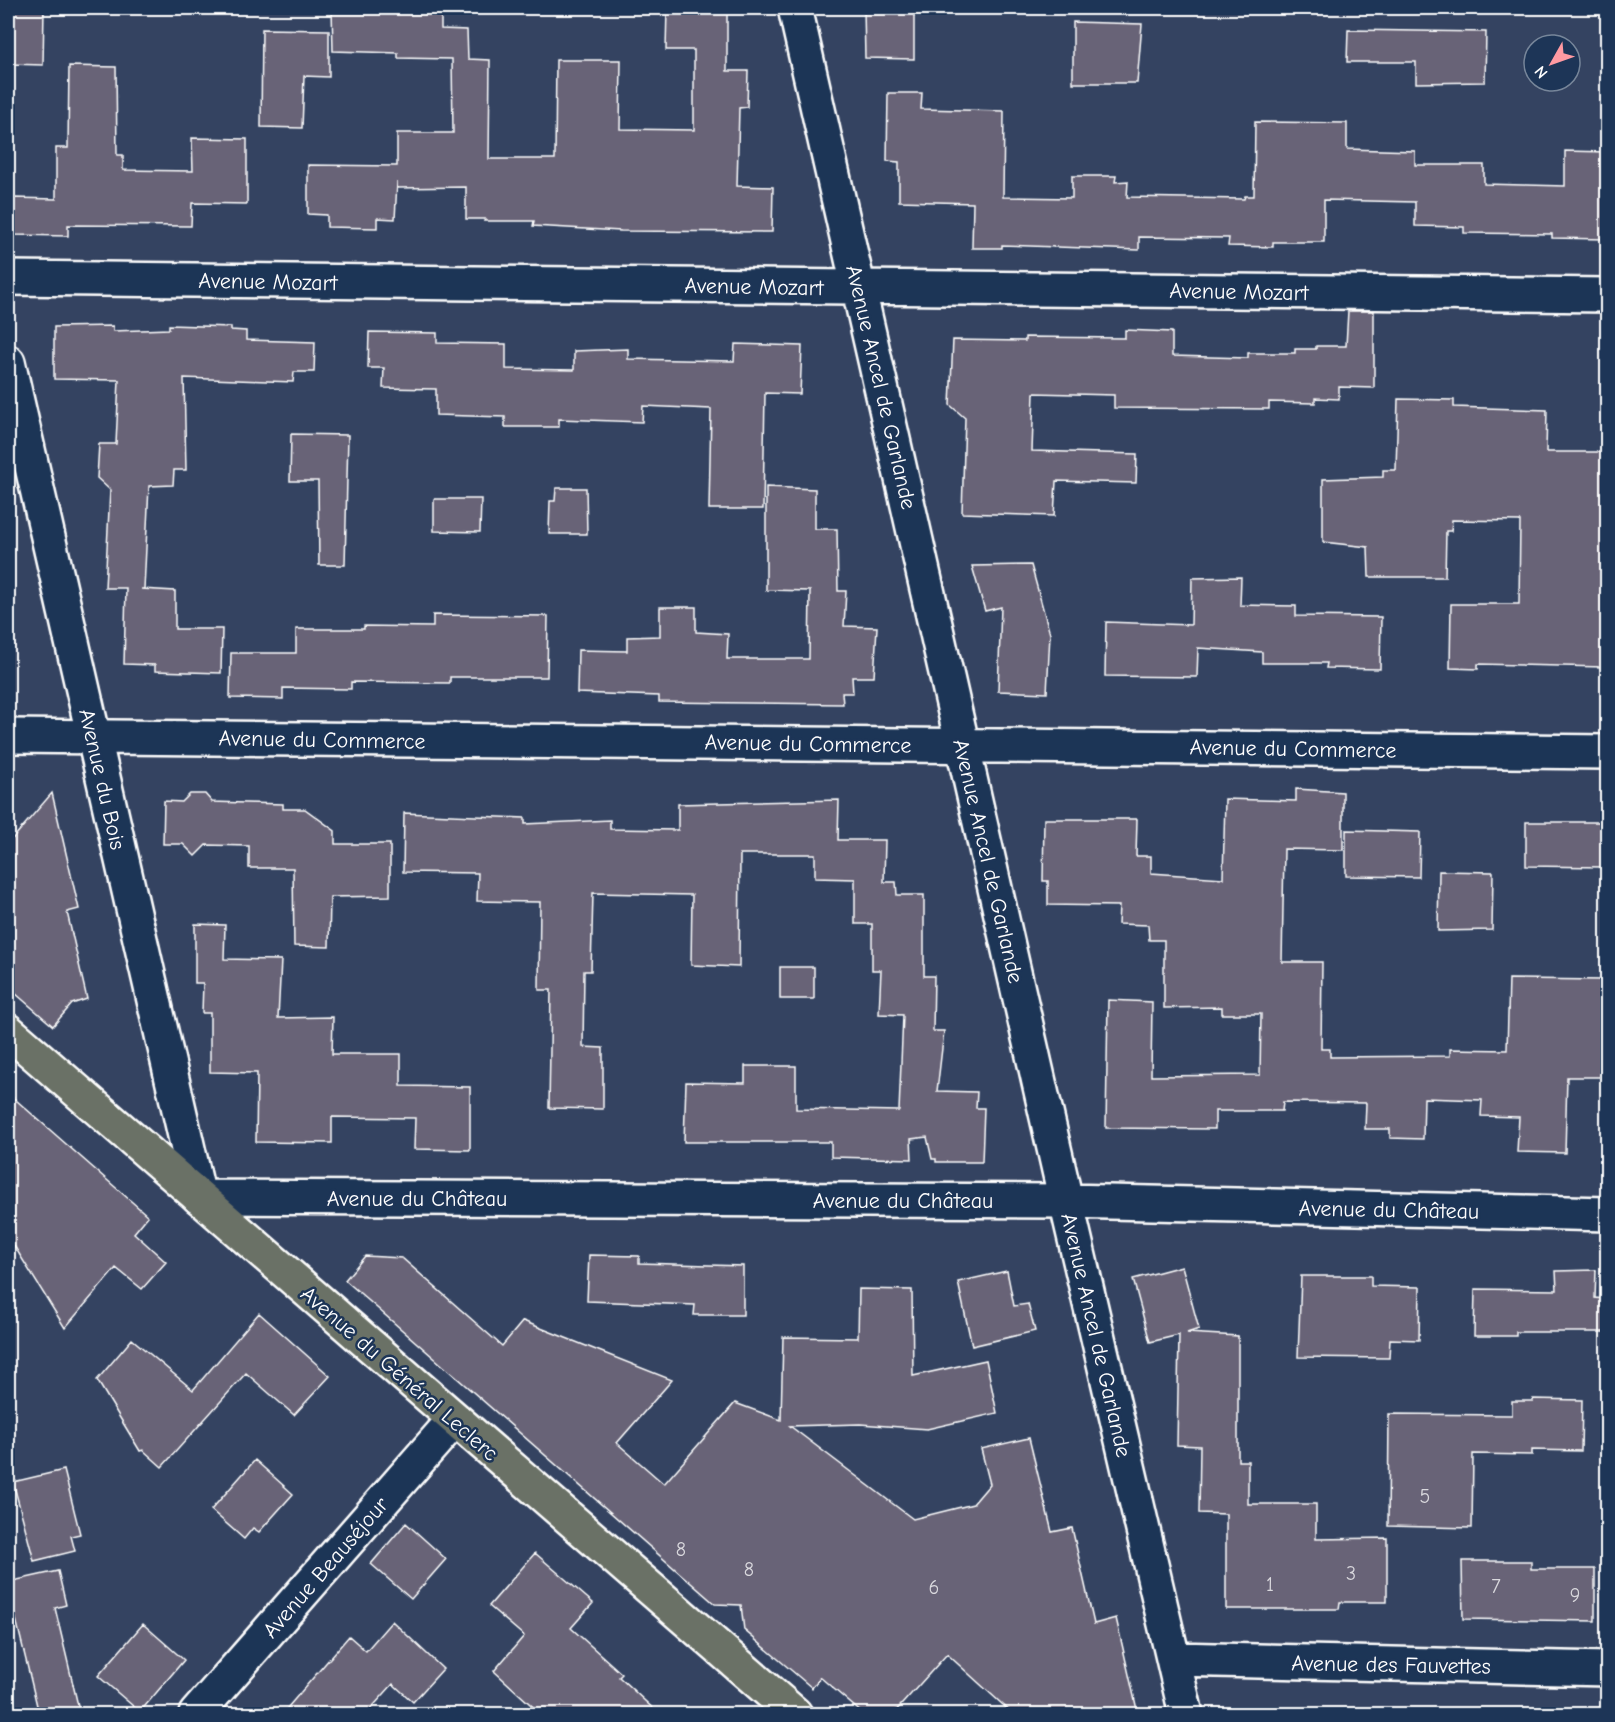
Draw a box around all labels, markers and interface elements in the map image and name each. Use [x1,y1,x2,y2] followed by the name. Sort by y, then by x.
[1522,33,1582,93] north arrow
[1531,62,1552,82] text: N
[840,263,922,512] street label: Avenue Ancel de Garlande
[198,268,338,296] street label: Avenue Mozart
[684,273,824,301] street label: Avenue Mozart
[1169,278,1309,306] street label: Avenue Mozart
[73,706,131,852] street label: Avenue du Bois
[218,725,426,755] street label: Avenue du Commerce
[704,729,912,759] street label: Avenue du Commerce
[1189,734,1397,764] street label: Avenue du Commerce
[947,737,1029,986] street label: Avenue Ancel de Garlande
[327,1186,507,1212] street label: Avenue du Château
[813,1188,993,1214] street label: Avenue du Château
[1299,1195,1479,1225] street label: Avenue du Château
[1055,1211,1137,1460] street label: Avenue Ancel de Garlande
[295,1281,504,1467] street label: Avenue du Général Leclerc
[1420,1485,1430,1508] house number: 5
[257,1492,394,1644] street label: Avenue Beauséjour
[676,1538,686,1561] house number: 8
[744,1558,754,1581] house number: 8
[1346,1562,1356,1585] house number: 3
[1266,1573,1274,1596] house number: 1
[1491,1575,1501,1598] house number: 7
[929,1576,939,1599] house number: 6
[1570,1584,1580,1607] house number: 9
[1291,1650,1491,1680] street label: Avenue des Fauvettes

